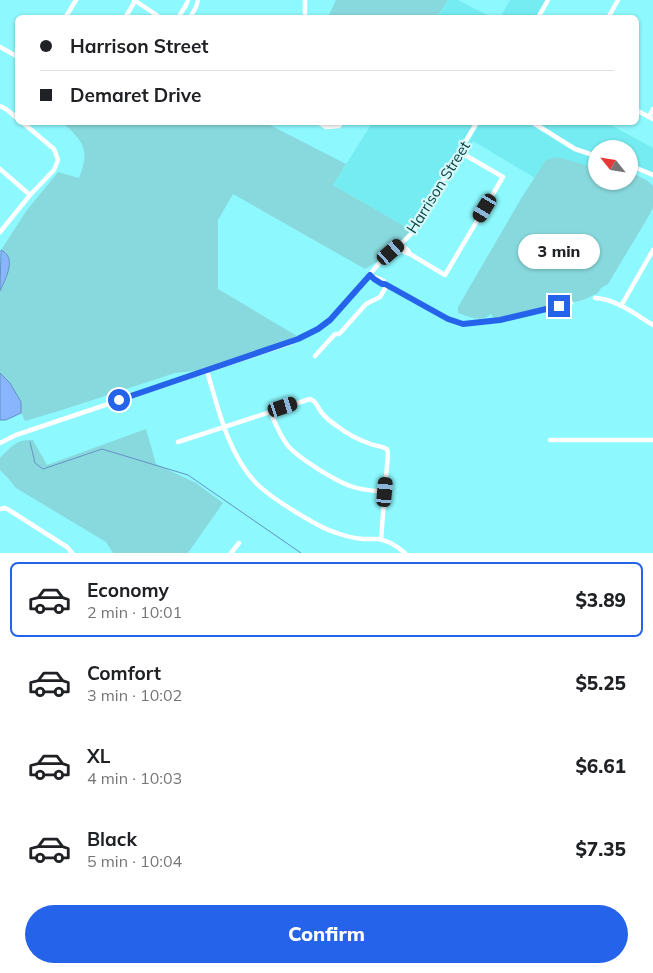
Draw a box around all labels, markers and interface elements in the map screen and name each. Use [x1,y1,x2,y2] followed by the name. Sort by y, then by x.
[70,34,208,58] text: Harrison Street
[70,83,201,107] text: Demaret Drive
[402,137,474,237] street label: Harrison Street
[588,140,638,190] north arrow
[588,140,638,190] map controls
[470,191,499,225] car
[518,234,600,268] callout: 3 min
[374,236,407,268] car
[538,241,580,261] text: 3 min
[548,295,570,317] route end
[108,389,130,411] route start
[266,395,299,419] car
[376,476,393,508] car
[27,577,72,622] icon: car
[87,578,169,602] text: Economy
[575,588,626,612] text: $3.89
[87,602,182,622] text: 2 min · 10:01
[27,660,72,705] icon: car
[87,661,161,685] text: Comfort
[575,671,626,695] text: $5.25
[87,685,182,705] text: 3 min · 10:02
[27,743,72,788] icon: car
[87,744,110,768] text: XL
[575,754,626,778] text: $6.61
[87,768,182,788] text: 4 min · 10:03
[27,826,72,871] icon: car
[87,827,137,851] text: Black
[575,837,626,861] text: $7.35
[87,851,182,871] text: 5 min · 10:04
[25,905,628,963] button: Confirm

